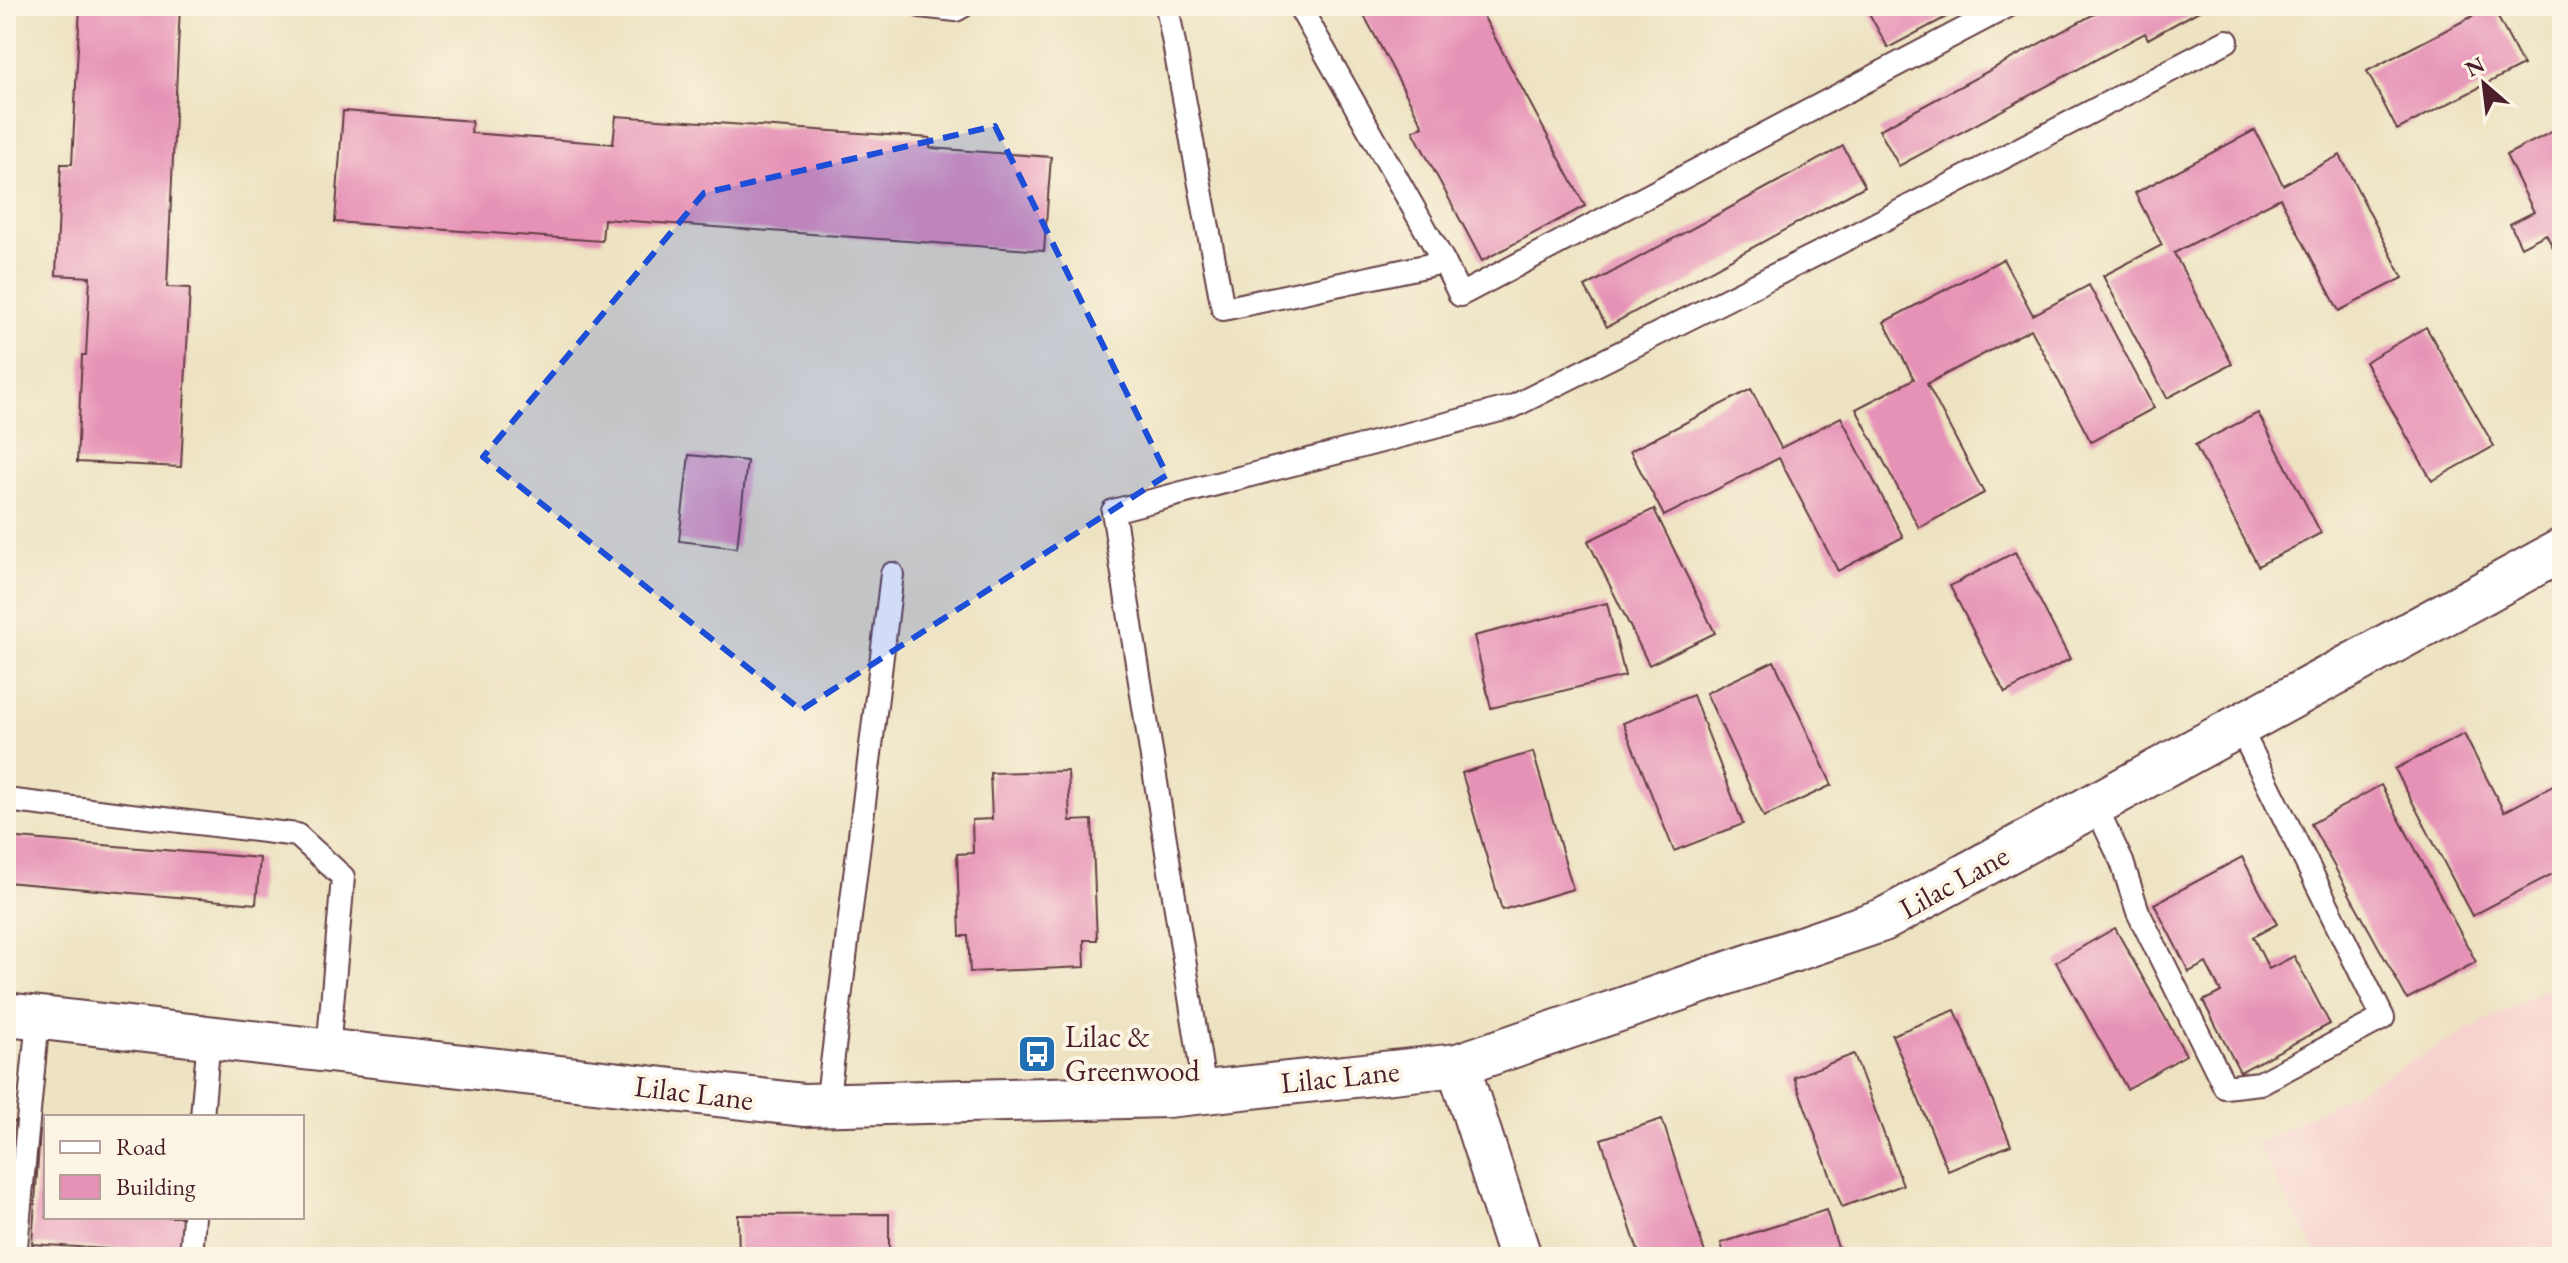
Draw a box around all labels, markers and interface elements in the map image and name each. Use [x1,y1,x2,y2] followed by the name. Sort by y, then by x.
[2444,44,2524,124] north arrow
[2460,50,2490,84] text: N
[1892,836,2015,928] street label: Lilac Lane
[1065,1017,1201,1090] place label: Lilac & Greenwood
[1016,1033,1058,1075] bus stop icon: Lilac & Greenwood
[1279,1051,1401,1102] street label: Lilac Lane
[632,1066,756,1119] street label: Lilac Lane
[44,1115,304,1219] legend
[116,1131,167,1162] text: Road
[116,1171,196,1202] text: Building

